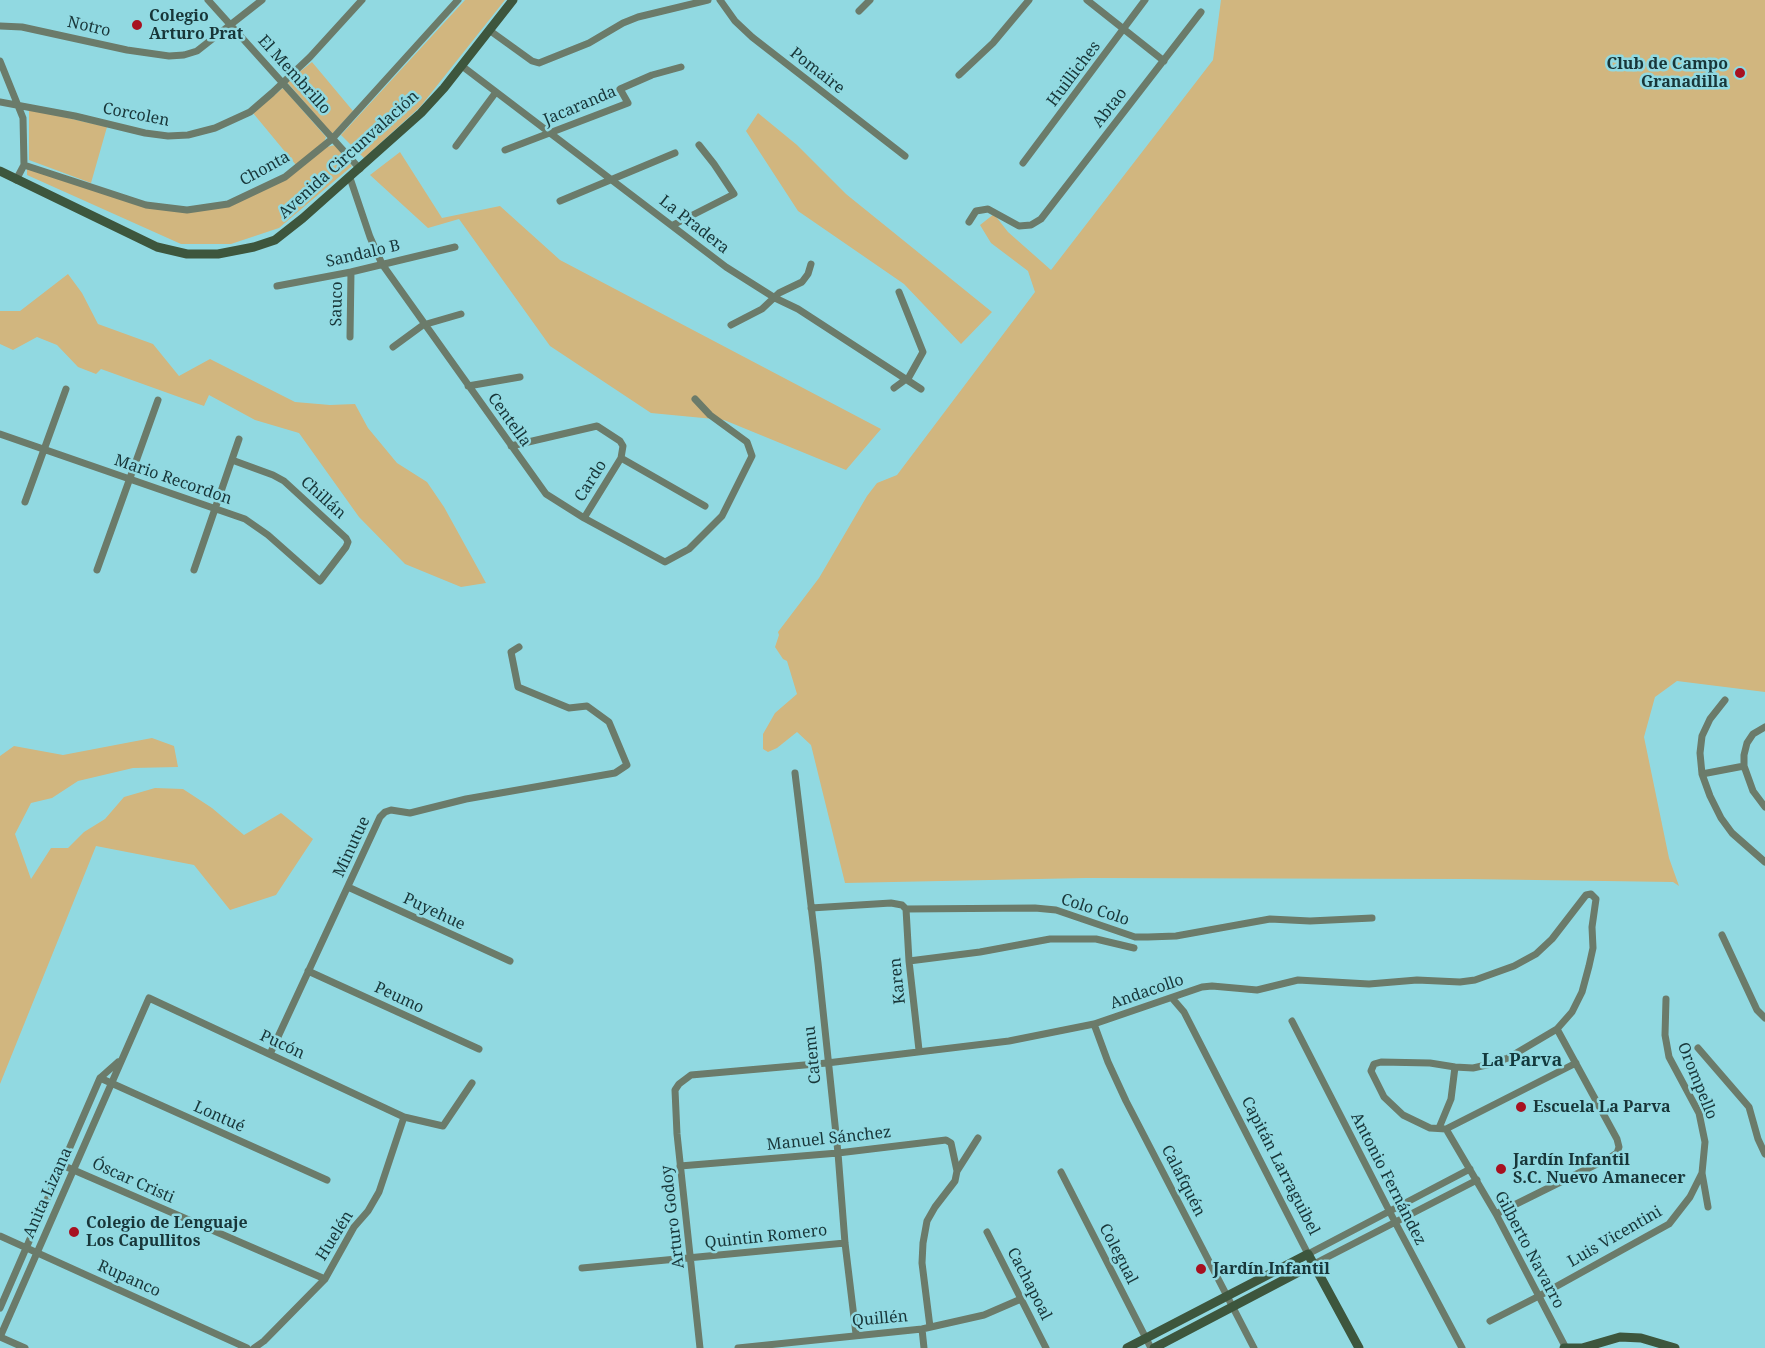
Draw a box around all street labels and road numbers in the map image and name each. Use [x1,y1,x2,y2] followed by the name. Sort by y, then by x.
[65,13,113,41] street label: Notro
[254,32,334,118] street label: El Membrillo
[1043,38,1105,110] street label: Huilliches
[786,44,848,98] street label: Pomaire
[541,82,619,130] street label: Jacaranda
[1089,84,1131,132] street label: Abtao
[275,87,423,223] street label: Avenida Circunvalación
[101,99,171,131] street label: Corcolen
[237,147,293,191] street label: Chonta
[655,192,733,258] street label: La Pradera
[324,236,402,272] street label: Sandalo B
[327,281,347,327] street label: Sauco
[483,389,535,451] street label: Centella
[112,451,234,509] street label: Mario Recordon
[571,457,611,505] street label: Cardo
[296,473,350,523] street label: Chillán
[330,814,374,880] street label: Minutue
[400,889,468,935] street label: Puyehue
[1058,890,1132,930] street label: Colo Colo
[886,957,910,1005] street label: Karen
[1108,970,1186,1014] street label: Andacollo
[371,978,427,1018] street label: Peumo
[800,1025,826,1085] street label: Catemu
[257,1026,307,1064] street label: Pucón
[1673,1040,1721,1122] street label: Orompello
[1237,1094,1323,1238] street label: Capitán Larraguibel
[190,1097,248,1137] street label: Lontué
[1346,1109,1430,1249] street label: Antonio Fernández
[766,1123,892,1155] street label: Manuel Sánchez
[1157,1142,1209,1220] street label: Calafquén
[19,1145,77,1241] street label: Anita Lizana
[89,1154,177,1208] street label: Óscar Cristi
[657,1164,689,1270] street label: Arturo Godoy
[1490,1188,1568,1312] street label: Gilberto Navarro
[1565,1202,1665,1272] street label: Luis Vicentini
[312,1207,358,1265] street label: Huelén
[704,1221,828,1253] street label: Quintin Romero
[1095,1221,1141,1287] street label: Colegual
[1003,1244,1055,1324] street label: Cachapoal
[95,1257,163,1301] street label: Rupanco
[851,1307,909,1331] street label: Quillén

